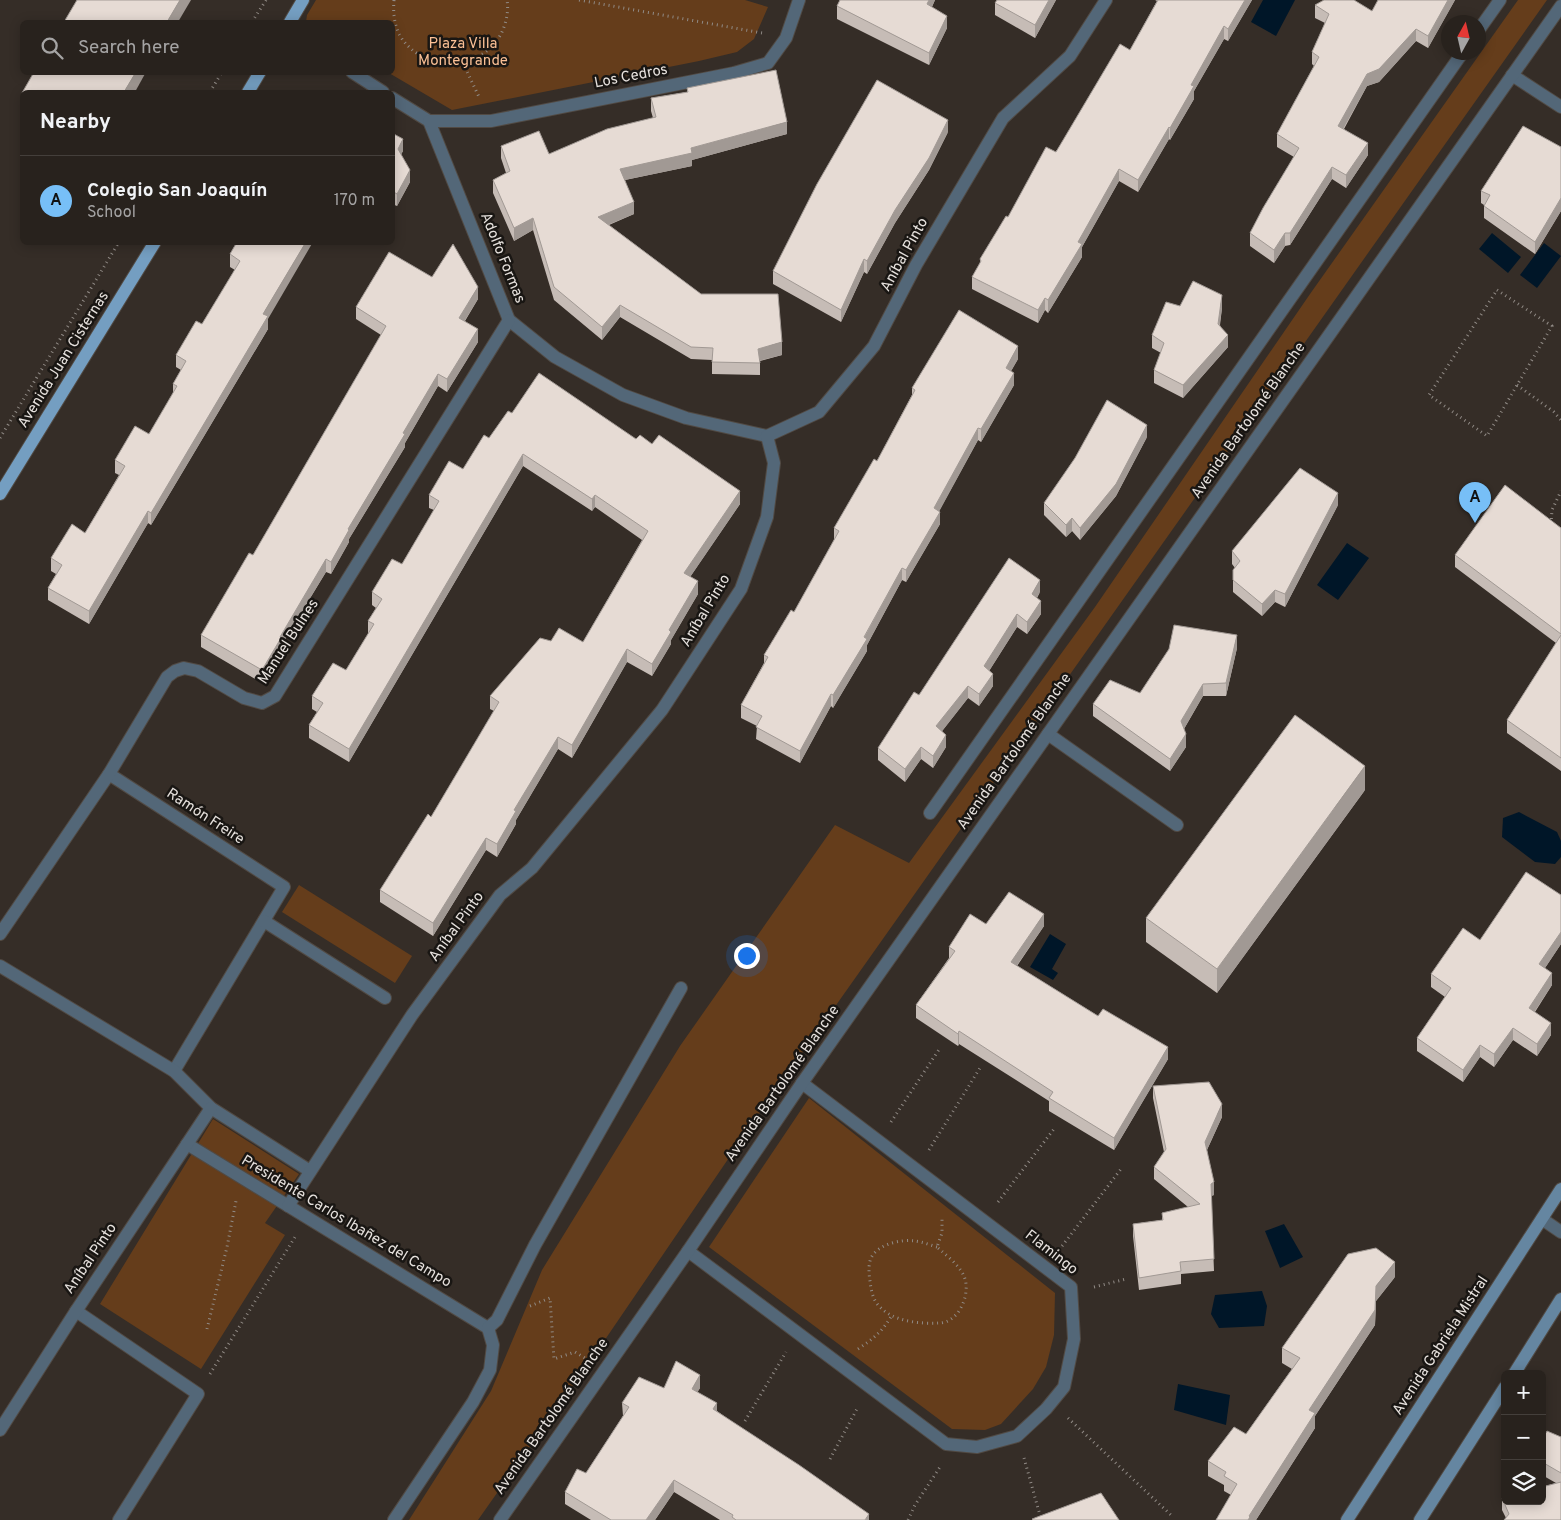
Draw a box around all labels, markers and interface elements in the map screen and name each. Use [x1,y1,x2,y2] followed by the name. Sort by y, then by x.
[1441,15,1486,60] north arrow
[20,20,395,75] search box
[38,34,66,62] icon: search
[418,35,508,71] park label: Plaza Villa Montegrande
[78,36,180,60] text: Search here
[593,61,669,93] street label: Los Cedros
[40,109,111,136] text: Nearby
[87,179,267,203] text: Colegio San Joaquín
[50,191,62,211] text: A
[334,191,375,211] text: 170 m
[87,203,136,223] text: School
[475,210,529,306] street label: Adolfo Formas
[877,215,933,295] street label: Aníbal Pinto
[14,288,114,432] street label: Avenida Juan Cisternas
[1188,339,1310,503] street label: Avenida Bartolomé Blanche
[1459,482,1491,523] pin: A
[677,571,735,651] street label: Aníbal Pinto
[254,596,324,688] street label: Manuel Bulnes
[954,670,1076,834] street label: Avenida Bartolomé Blanche
[162,785,248,849] street label: Ramón Freire
[425,888,489,966] street label: Aníbal Pinto
[734,943,760,969] your location
[722,1002,844,1166] street label: Avenida Bartolomé Blanche
[237,1152,455,1292] street label: Presidente Carlos Ibañez del Campo
[60,1220,122,1298] street label: Aníbal Pinto
[1021,1226,1081,1280] street label: Flamingo
[1389,1273,1493,1419] street label: Avenida Gabriela Mistral
[491,1335,613,1499] street label: Avenida Bartolomé Blanche
[1501,1370,1546,1505] map controls
[1501,1370,1546,1415] button: +
[1501,1415,1546,1460] button: −
[1501,1460,1546,1505] button: layers

